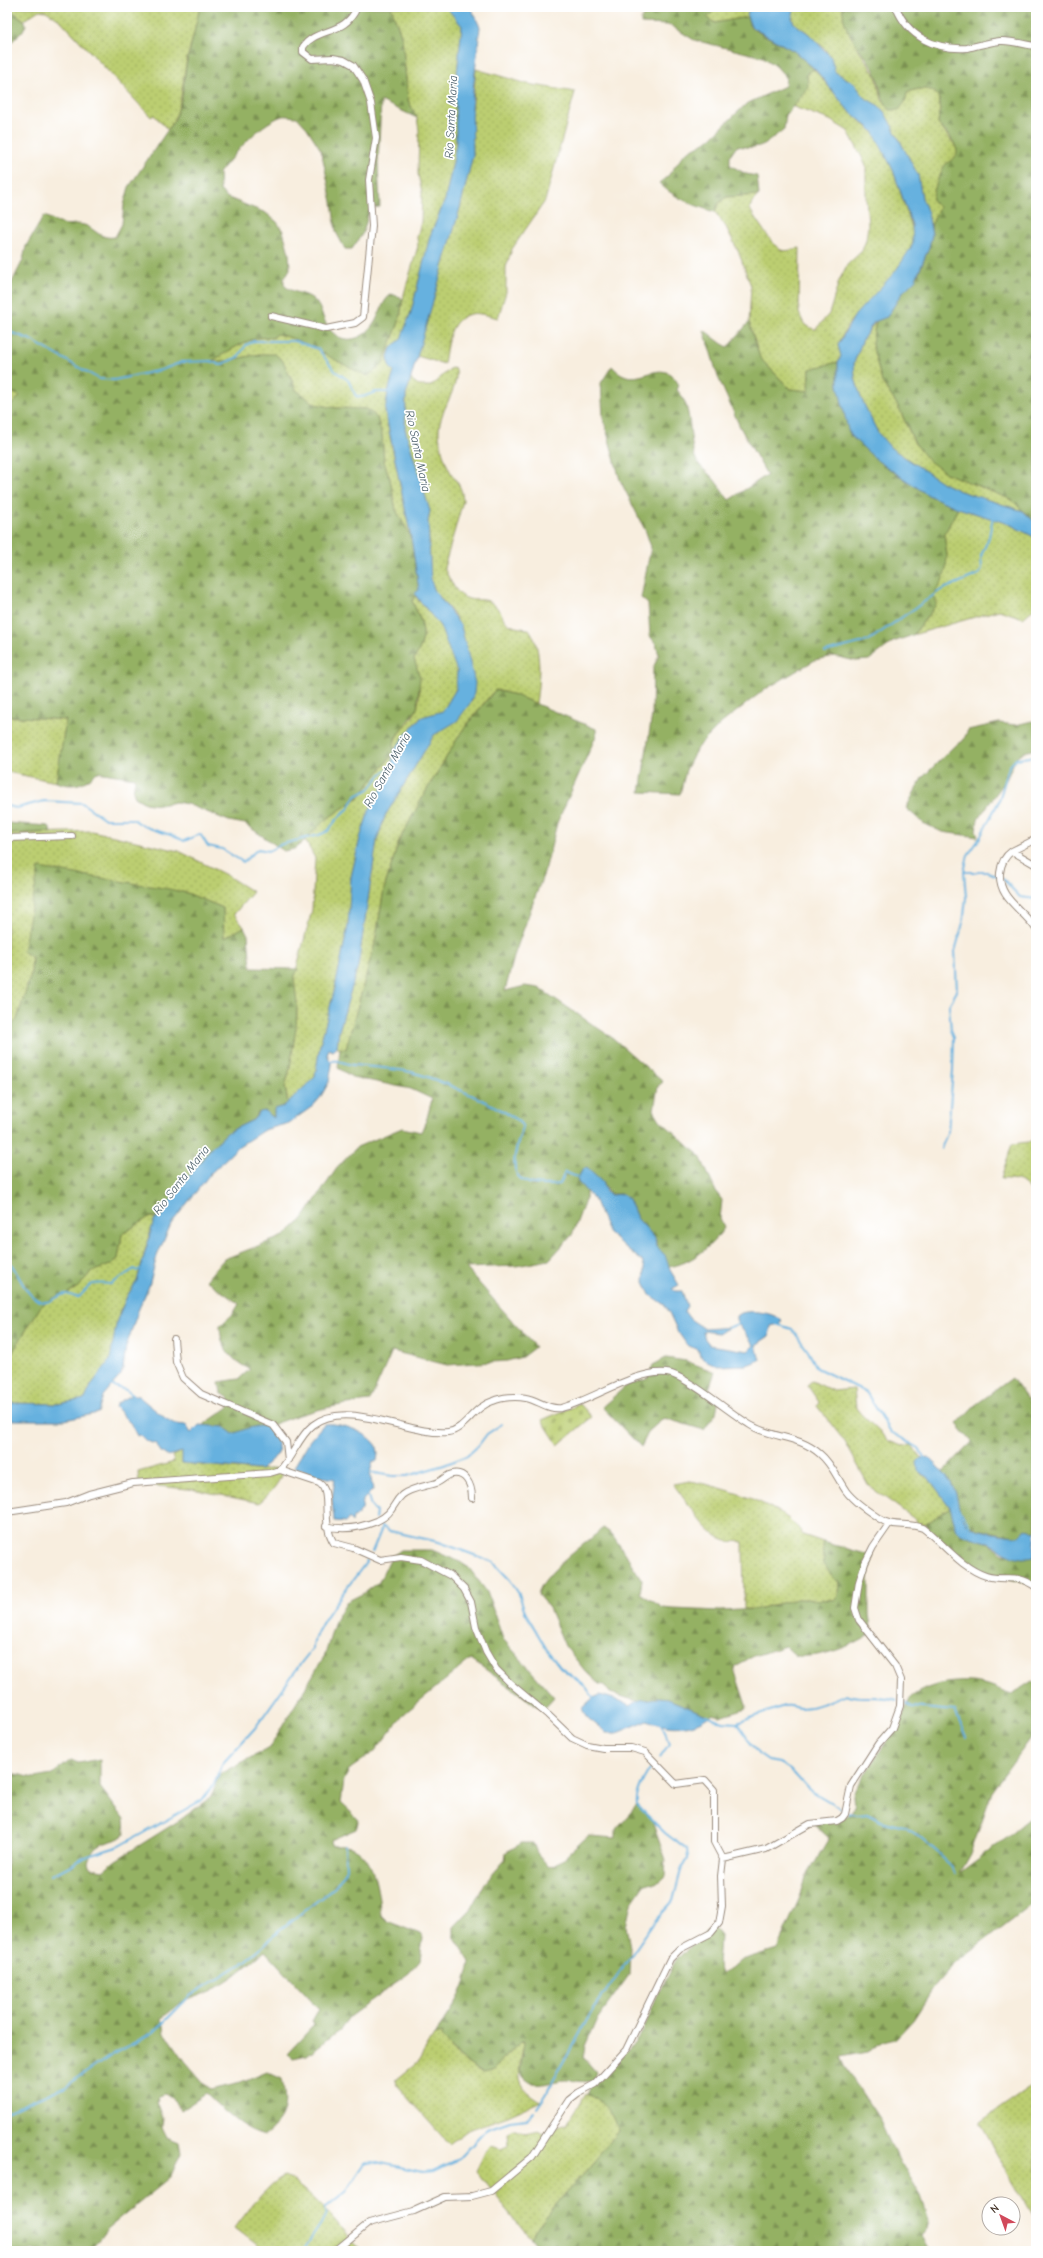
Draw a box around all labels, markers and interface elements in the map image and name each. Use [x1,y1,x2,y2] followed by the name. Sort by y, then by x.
[442,75,460,159] water label: Rio Santa Maria
[403,409,433,493] water label: Rio Santa Maria
[361,730,413,810] water label: Rio Santa Maria
[150,1143,212,1217] water label: Rio Santa Maria
[981,2196,1021,2236] north arrow
[988,2202,1002,2216] text: N

